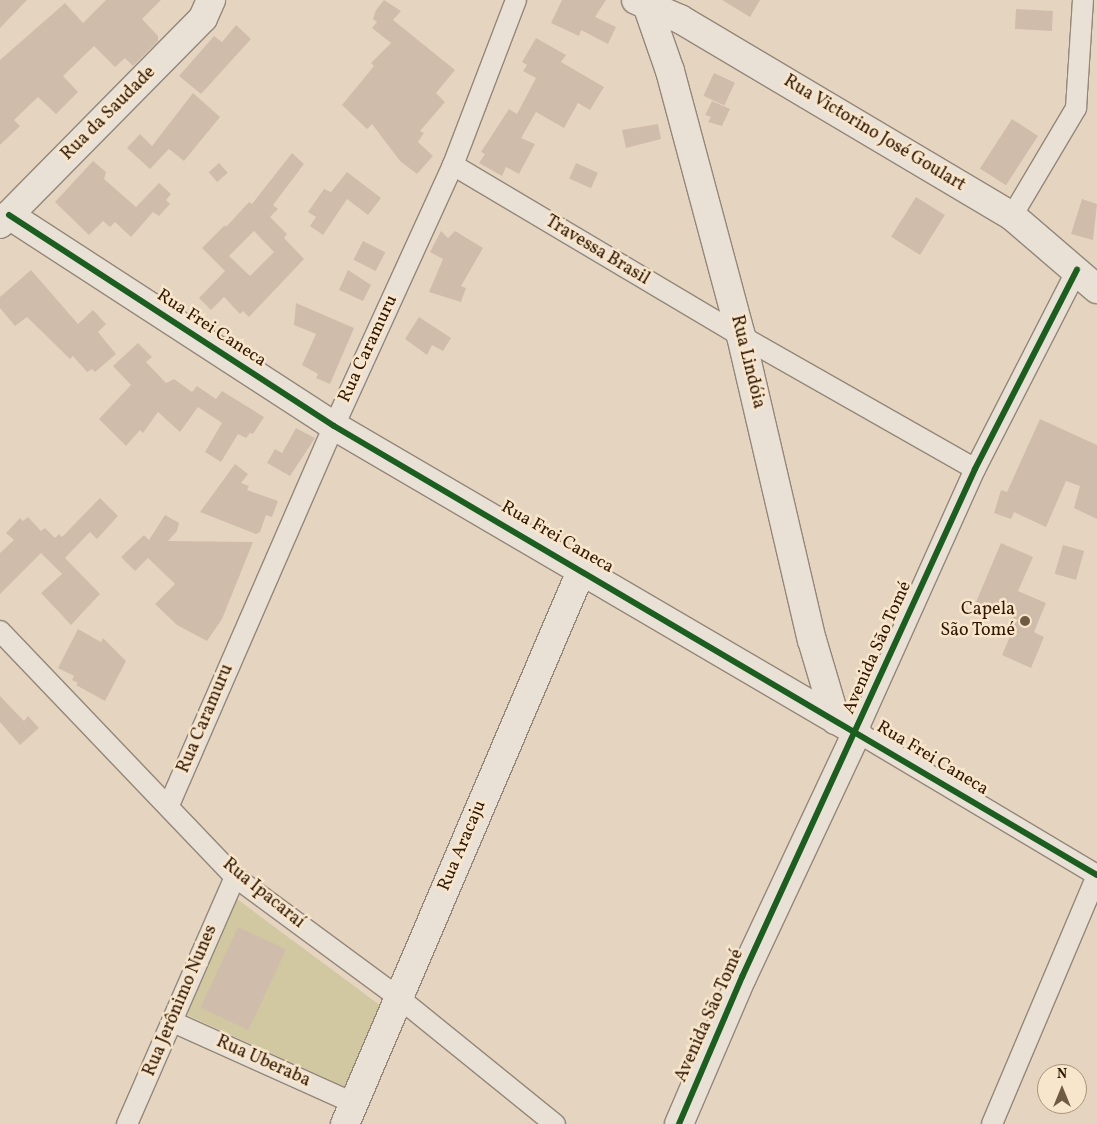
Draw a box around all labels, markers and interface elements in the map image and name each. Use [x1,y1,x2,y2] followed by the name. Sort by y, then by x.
[57,62,161,166] street label: Rua da Saudade
[779,71,969,197] street label: Rua Victorino José Goulart
[541,211,653,291] street label: Travessa Brasil
[152,285,270,373] street label: Rua Frei Caneca
[335,292,403,406] street label: Rua Caramuru
[725,313,769,411] street label: Rua Lindóia
[497,497,617,579] street label: Rua Frei Caneca
[839,578,917,718] street label: Avenida São Tomé
[940,600,1015,642] place label: Capela São Tomé
[1019,615,1031,627] marker: Capela São Tomé
[173,661,239,777] street label: Rua Caramuru
[872,717,992,801] street label: Rua Frei Caneca
[434,797,492,895] street label: Rua Aracaju
[217,854,309,934] street label: Rua Ipacaraí
[139,922,223,1080] street label: Rua Jerônimo Nunes
[671,946,749,1086] street label: Avenida São Tomé
[213,1032,313,1092] street label: Rua Uberaba
[1037,1064,1087,1114] north arrow
[1057,1065,1067,1084] text: N

